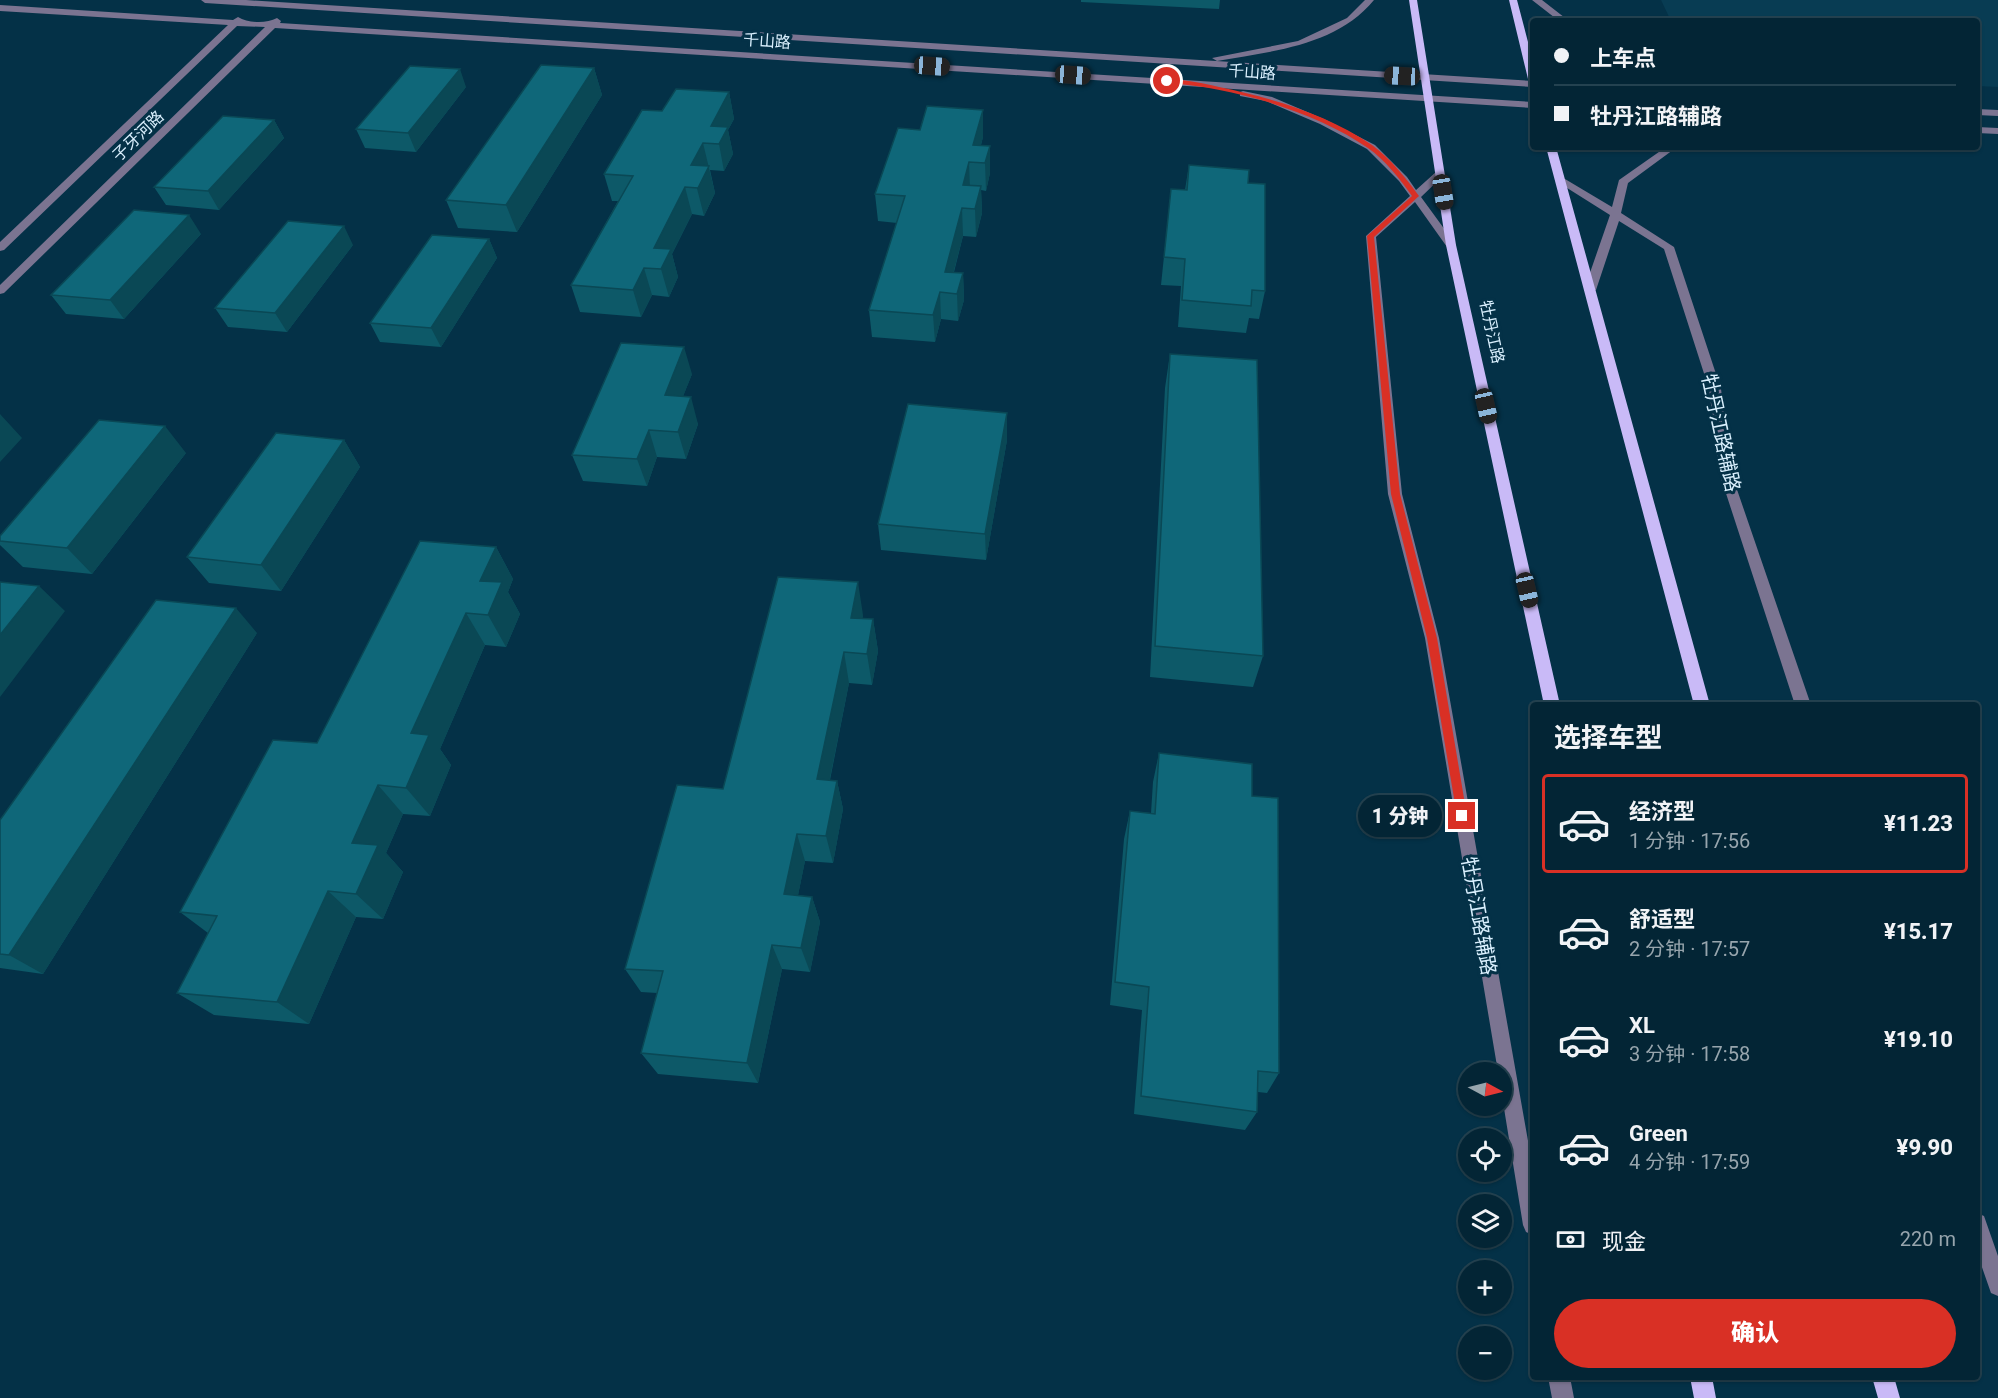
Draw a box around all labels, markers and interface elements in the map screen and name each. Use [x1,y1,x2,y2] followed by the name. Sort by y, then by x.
[742,30,792,52] street label: 千山路
[1590,46,1656,71] text: 上车点
[913,56,951,76] car
[1227,61,1277,83] street label: 千山路
[1054,65,1092,85] car
[1384,66,1420,86] car
[1153,67,1180,94] route start
[1590,104,1722,129] text: 牡丹江路辅路
[108,107,168,165] street label: 子牙河路
[1431,173,1455,211] car
[1476,299,1508,365] street label: 牡丹江路
[1697,372,1745,494] street label: 牡丹江路辅路
[1473,386,1499,426] car
[1514,570,1540,610] car
[1554,722,1662,754] text: 选择车型
[1357,795,1441,837] callout: 1 分钟
[1557,797,1611,851] icon: car
[1629,799,1695,824] text: 经济型
[1448,802,1475,829] route end
[1372,804,1428,828] text: 1 分钟
[1884,811,1953,836] text: ¥11.23
[1629,829,1750,853] text: 1 分钟 · 17:56
[1457,855,1501,977] street label: 牡丹江路辅路
[1557,905,1611,959] icon: car
[1629,907,1695,932] text: 舒适型
[1884,919,1953,944] text: ¥15.17
[1629,937,1750,961] text: 2 分钟 · 17:57
[1557,1013,1611,1067] icon: car
[1629,1013,1655,1038] text: XL
[1884,1027,1953,1052] text: ¥19.10
[1629,1042,1750,1066] text: 3 分钟 · 17:58
[1458,1062,1512,1116] north arrow
[1458,1062,1512,1380] map controls
[1557,1121,1611,1175] icon: car
[1629,1121,1688,1146] text: Green
[1458,1128,1512,1182] button: locate
[1897,1135,1953,1160] text: ¥9.90
[1629,1150,1750,1174] text: 4 分钟 · 17:59
[1458,1194,1512,1248] button: layers
[1554,1223,1587,1256] icon: cash
[1900,1227,1956,1251] text: 220 m
[1602,1229,1646,1254] text: 现金
[1458,1260,1512,1314] button: +
[1554,1299,1956,1368] button: 确认
[1458,1326,1512,1380] button: −

